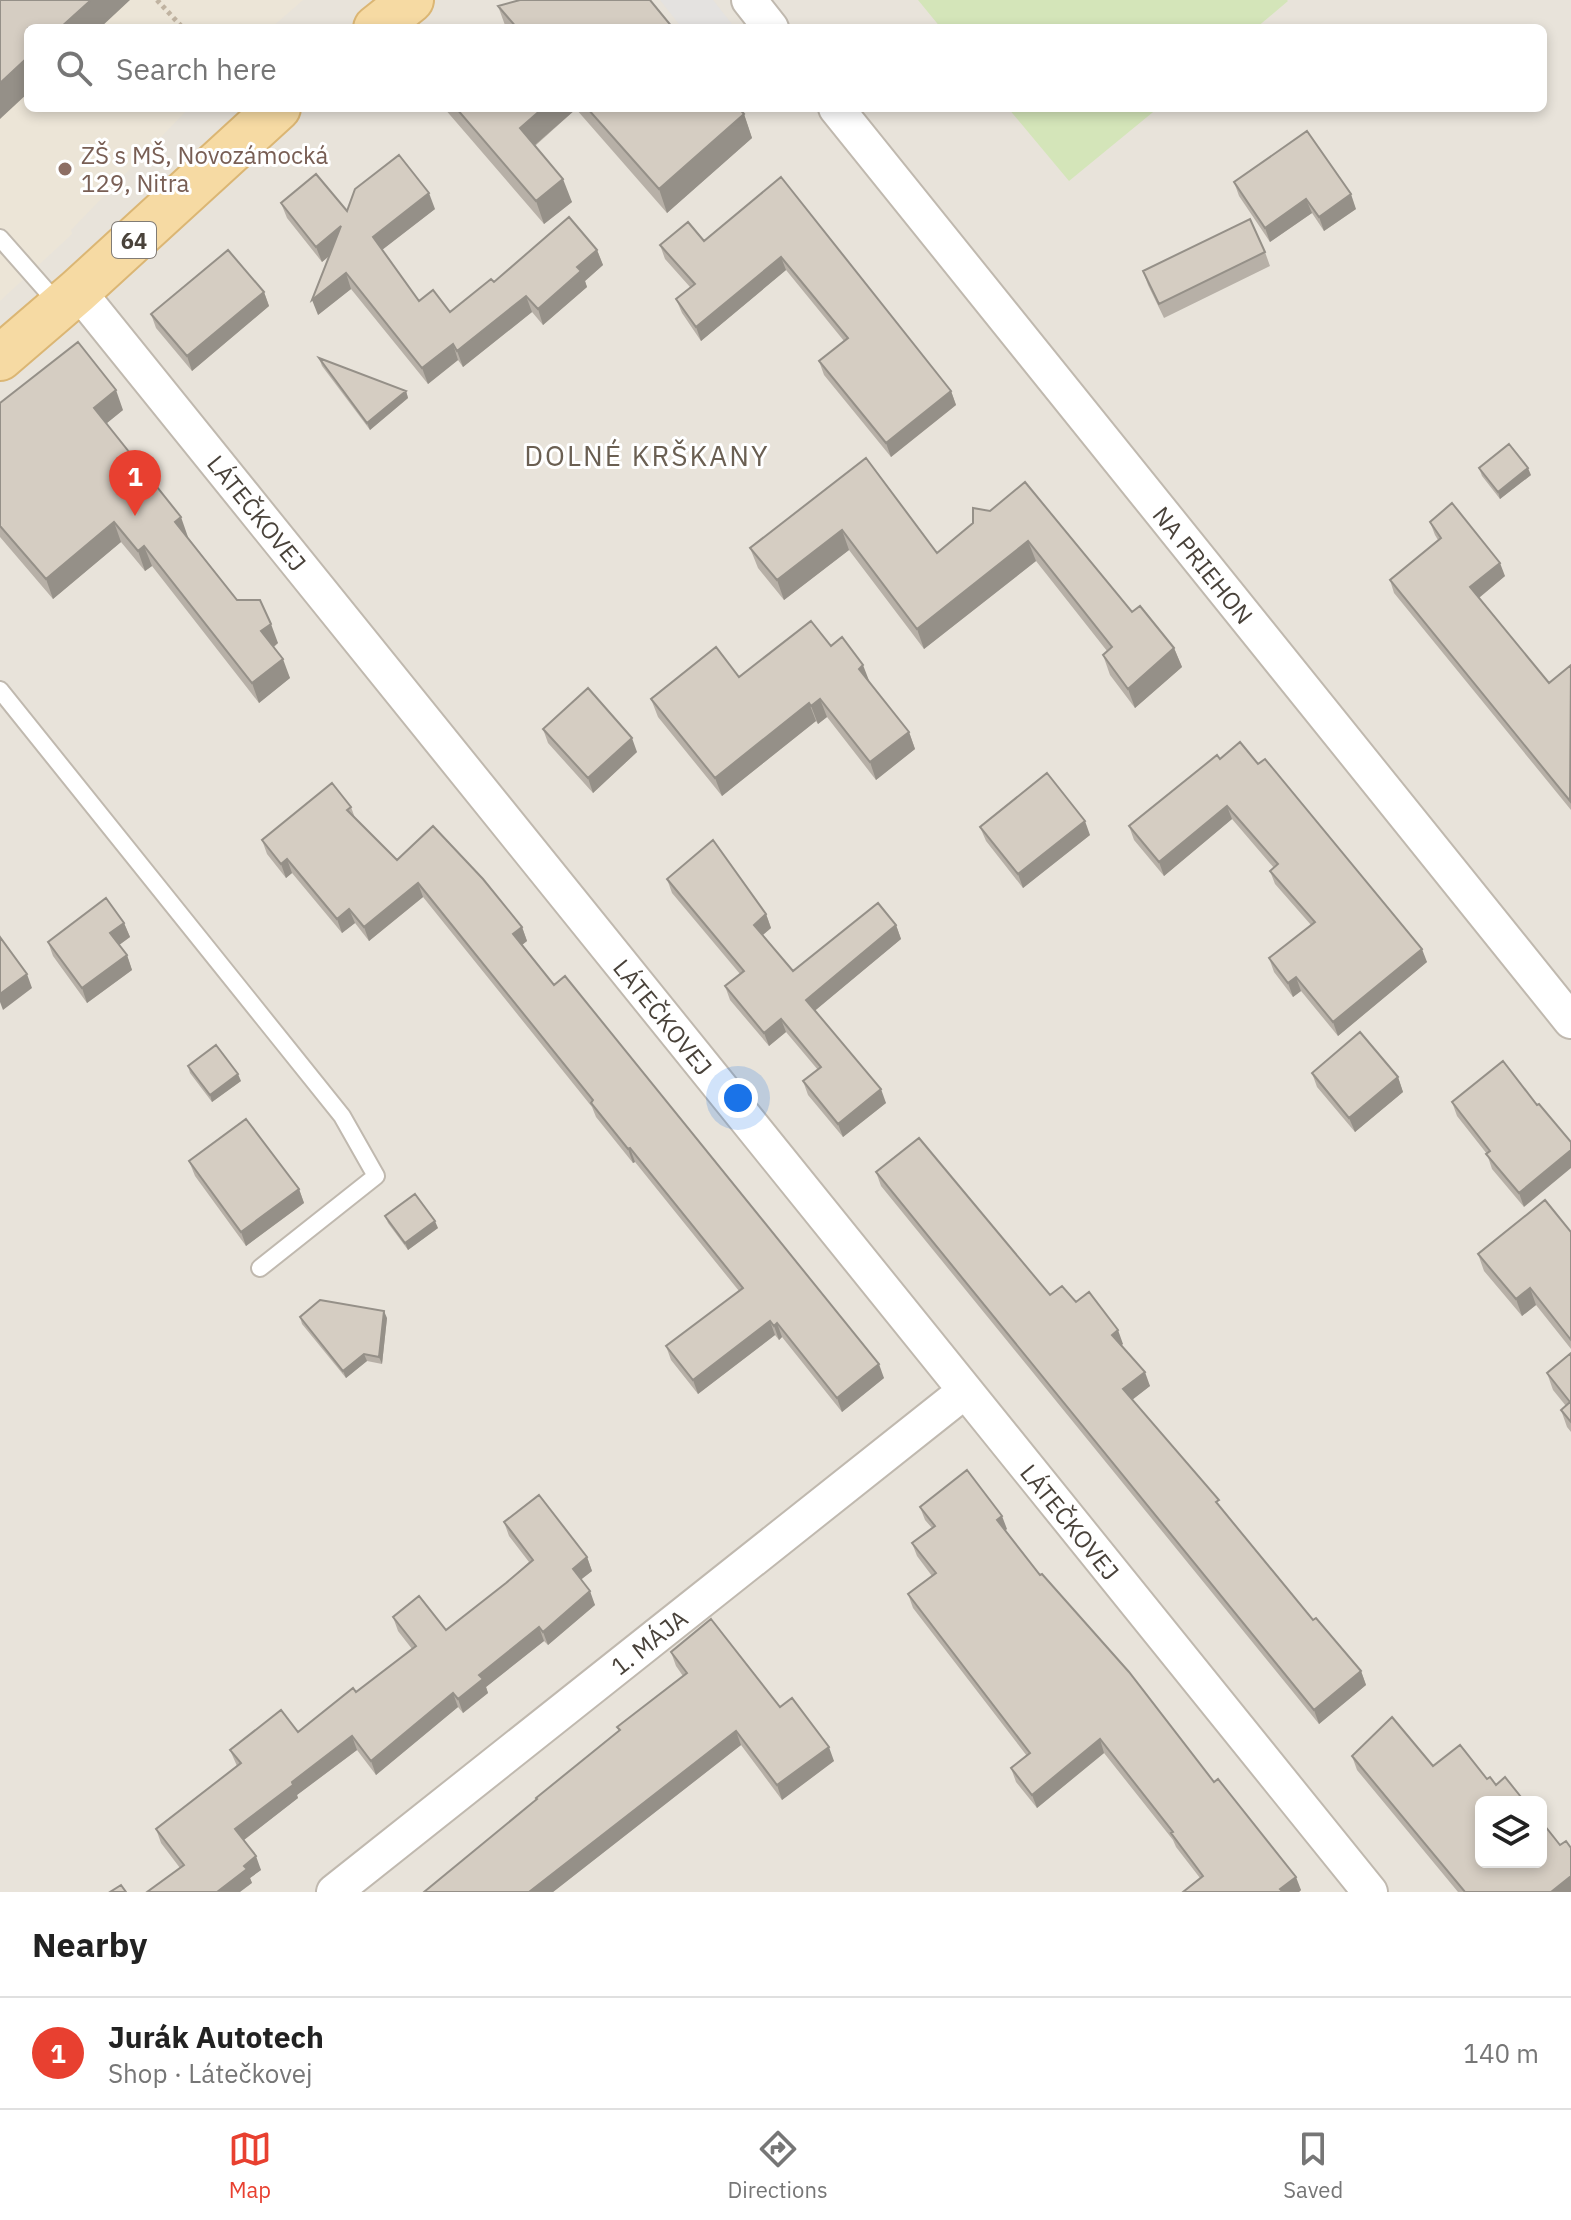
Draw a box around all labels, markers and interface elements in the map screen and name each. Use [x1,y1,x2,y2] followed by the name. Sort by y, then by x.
[24,24,1547,112] search box
[52,46,96,90] icon: search
[116,49,277,88] text: Search here
[81,139,329,199] place label: ZŠ s MŠ, Novozámocká 129, Nitra
[56,160,74,178] marker: ZŠ s MŠ, Novozámocká 129, Nitra
[112,222,156,258] road number: 64
[524,437,770,474] district label: DOLNÉ KRŠKANY
[200,448,314,578] street label: LÁTEČKOVEJ
[109,450,161,516] pin: 1
[1146,500,1260,630] street label: NA PRIEHON
[606,952,720,1082] street label: LÁTEČKOVEJ
[718,1078,758,1118] your location
[1013,1457,1127,1587] street label: LÁTEČKOVEJ
[604,1602,694,1682] street label: 1. MÁJA
[1475,1796,1547,1868] map controls
[1475,1796,1547,1868] button: layers
[32,1922,147,1966] text: Nearby
[108,2017,324,2056] text: Jurák Autotech
[50,2036,66,2070] text: 1
[1463,2036,1539,2070] text: 140 m
[108,2056,313,2090] text: Shop · Látečkovej
[228,2127,272,2204] tab: Map
[728,2127,828,2204] tab: Directions
[1283,2127,1343,2204] tab: Saved

